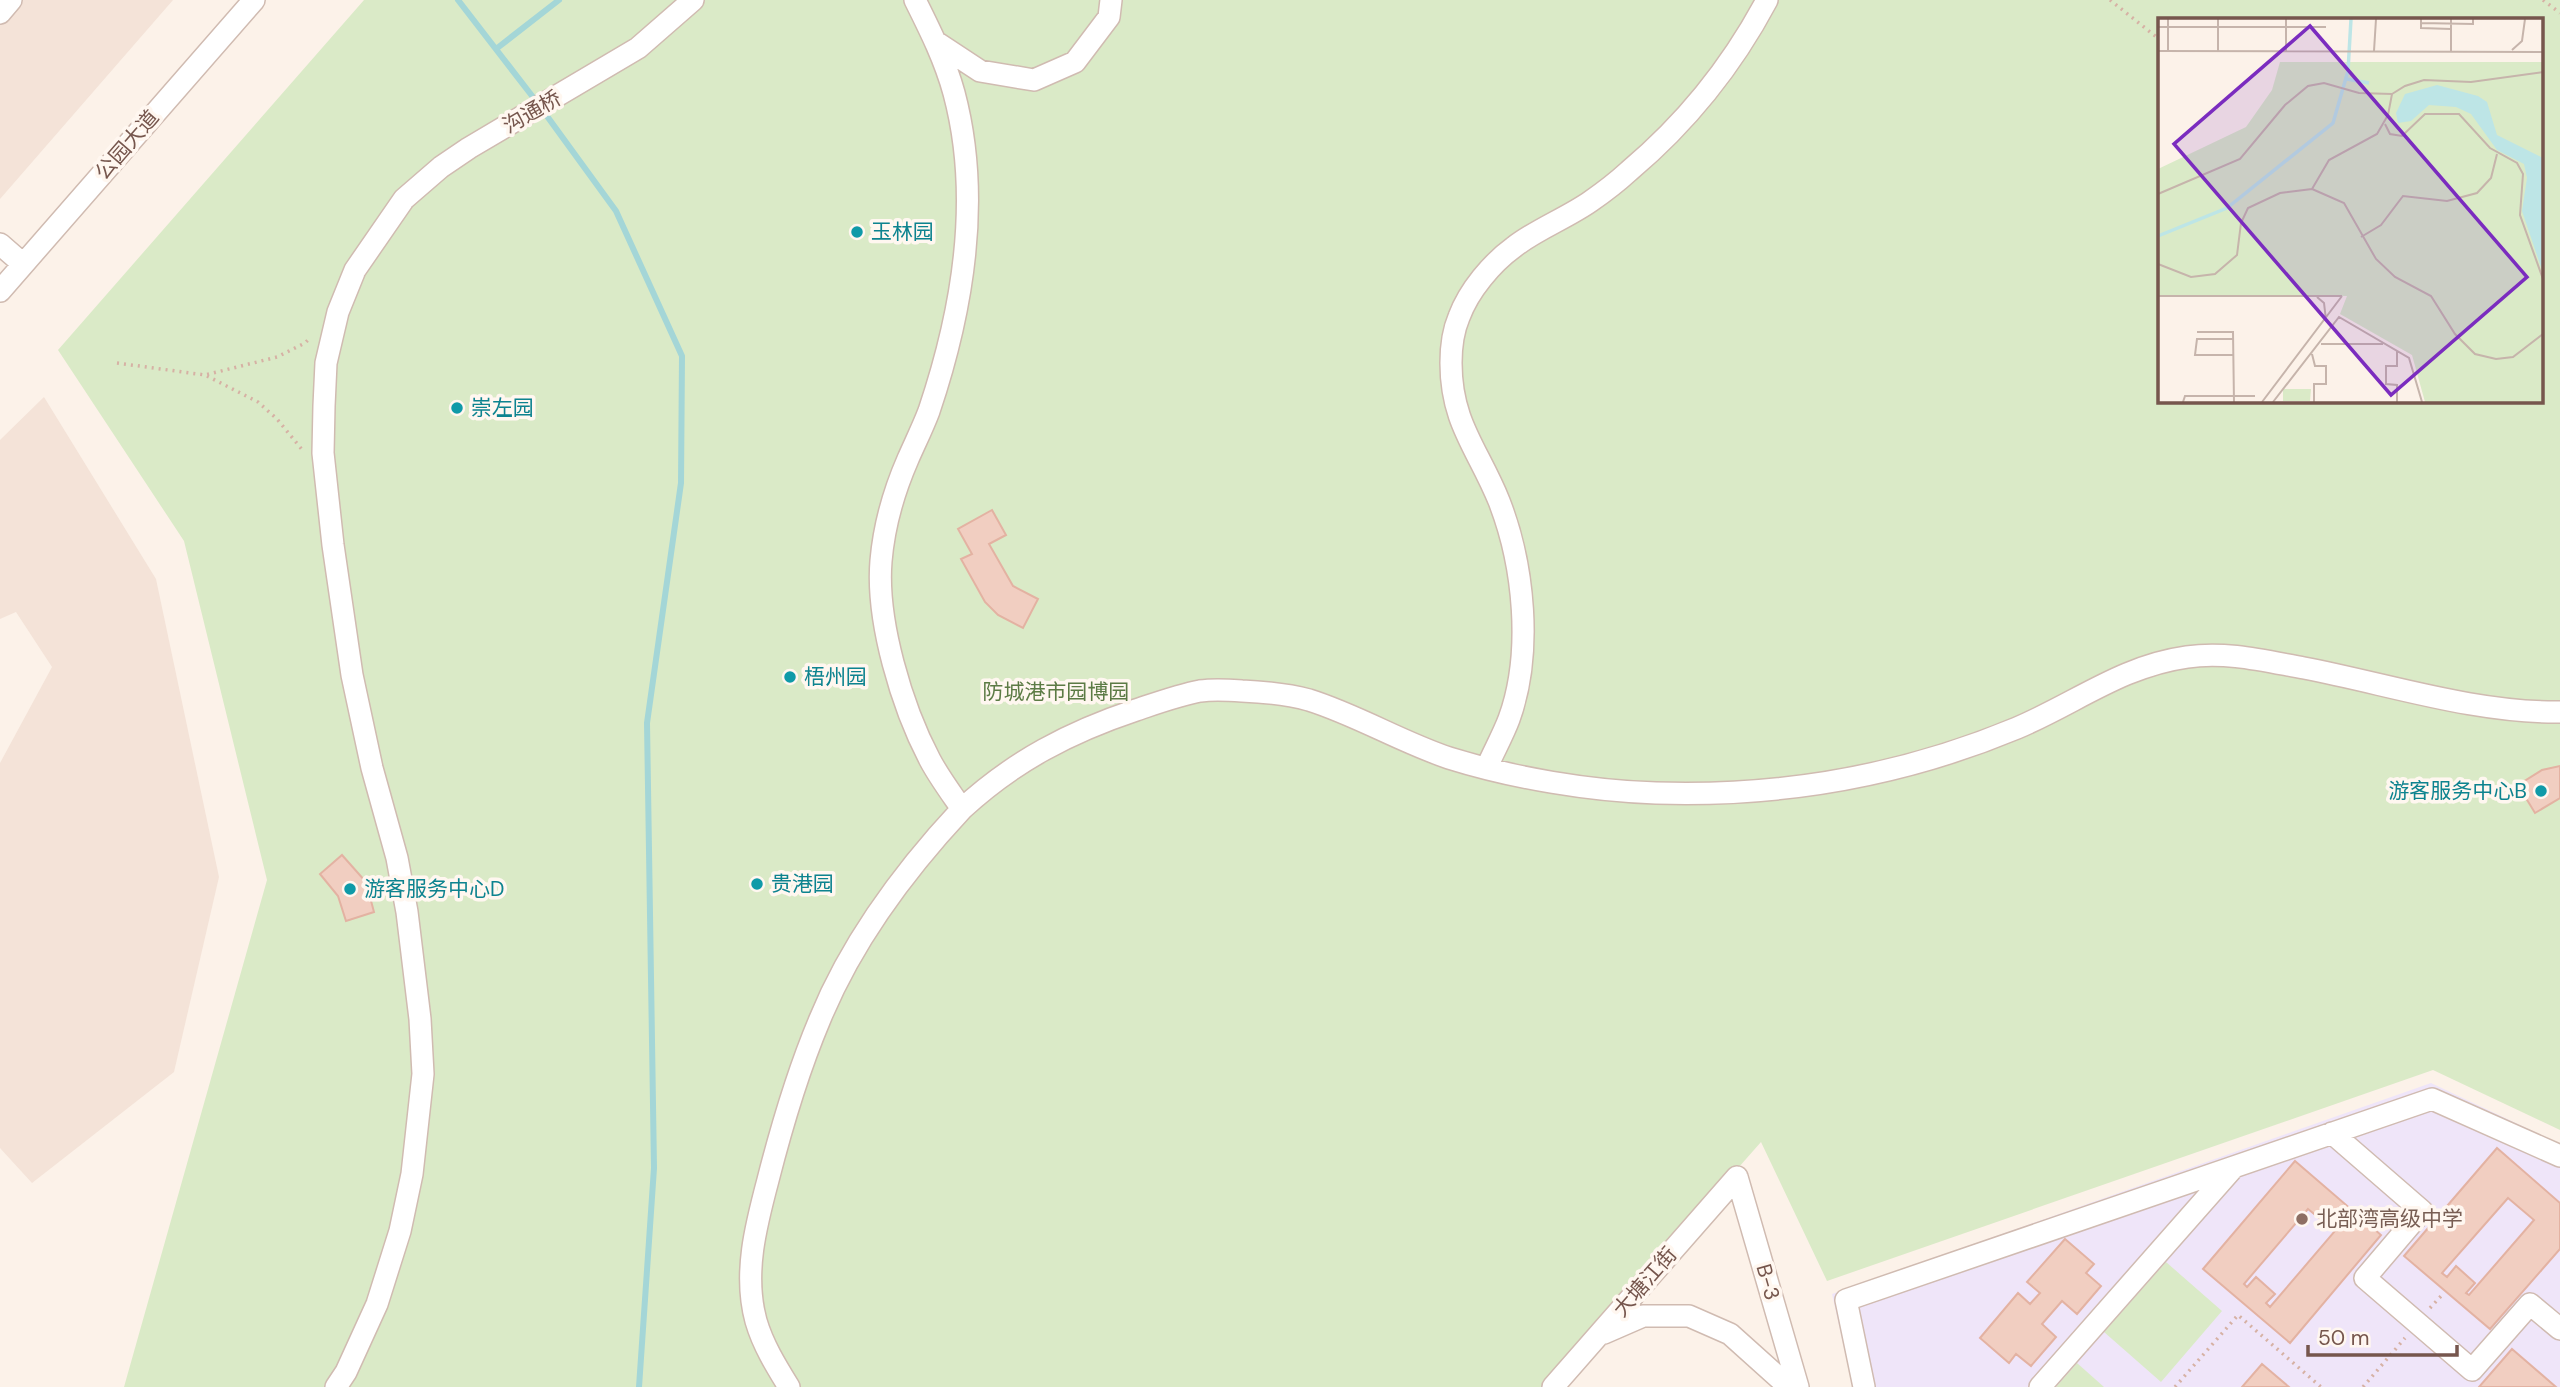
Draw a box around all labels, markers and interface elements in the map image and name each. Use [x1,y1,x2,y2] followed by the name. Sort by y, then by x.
[2158,18,2542,402] inset map
[498,84,566,140] street label: 沟通桥
[89,104,165,186] street label: 公园大道
[871,218,934,246] place label: 玉林园
[849,224,865,240] marker: 玉林园
[471,394,534,422] place label: 崇左园
[449,400,465,416] marker: 崇左园
[804,663,867,691] place label: 梧州园
[782,669,798,685] marker: 梧州园
[983,678,1130,706] park label: 防城港市园博园
[2388,777,2527,805] place label: 游客服务中心B
[2533,783,2549,799] marker: 游客服务中心B
[771,870,834,898] place label: 贵港园
[364,875,504,903] place label: 游客服务中心D
[749,876,765,892] marker: 贵港园
[342,881,358,897] marker: 游客服务中心D
[2316,1205,2463,1233] place label: 北部湾高级中学
[2294,1211,2310,1227] marker: 北部湾高级中学
[1607,1241,1683,1323] street label: 大塘江街
[1750,1261,1786,1303] street label: B-3
[2308,1314,2457,1358] scale bar
[2318,1324,2369,1352] text: 50 m

